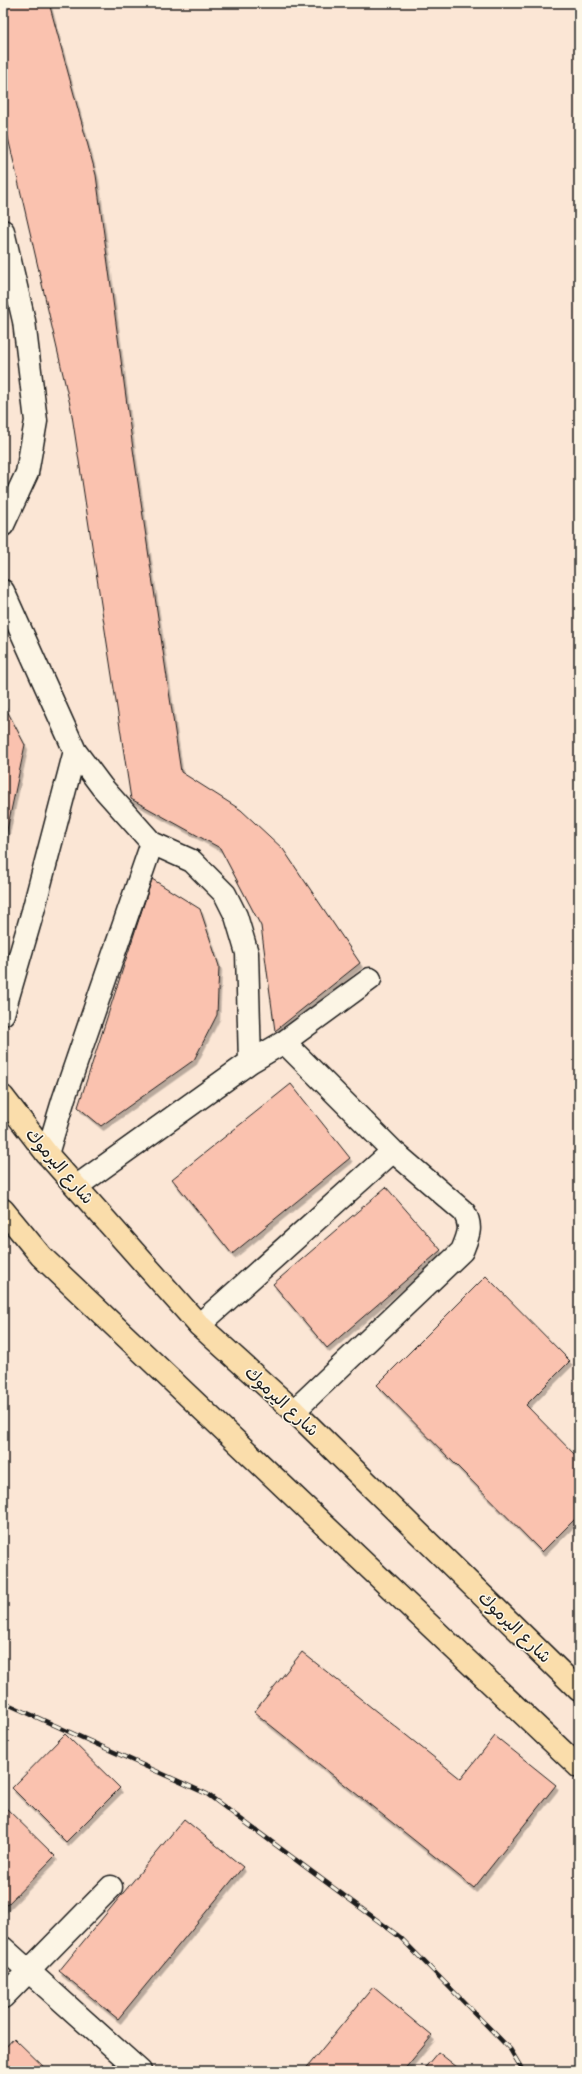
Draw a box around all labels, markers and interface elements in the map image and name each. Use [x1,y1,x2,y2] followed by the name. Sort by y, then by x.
[19,1123,99,1211] street label: شارع اليرموك
[238,1361,324,1443] street label: شارع اليرموك
[472,1587,556,1670] street label: شارع اليرموك

